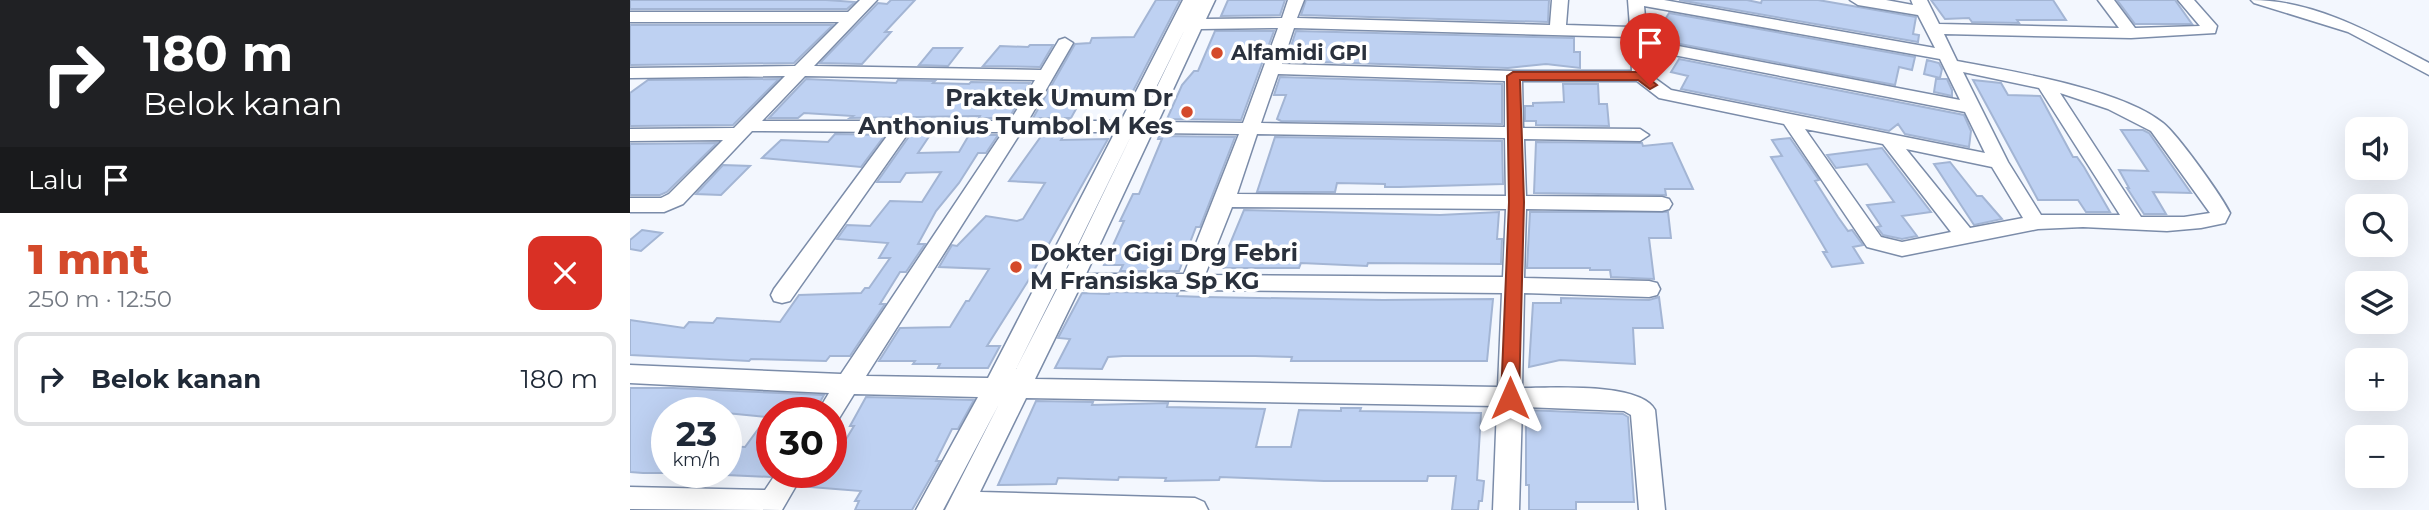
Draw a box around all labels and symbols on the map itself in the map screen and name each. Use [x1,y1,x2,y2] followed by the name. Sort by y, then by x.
[1620,13,1680,85] pin
[1230,40,1368,65] place label: Alfamidi GPI
[1209,45,1225,61] marker: Alfamidi GPI
[857,83,1173,140] place label: Praktek Umum Dr Anthonius Tumbol M Kes
[1179,104,1195,120] marker: Praktek Umum Dr Anthonius Tumbol M Kes
[1030,238,1298,295] place label: Dokter Gigi Drg Febri M Fransiska Sp KG
[1008,259,1024,275] marker: Dokter Gigi Drg Febri M Fransiska Sp KG
[1473,361,1547,435] position arrow
[756,397,847,488] speed limit sign: 30

